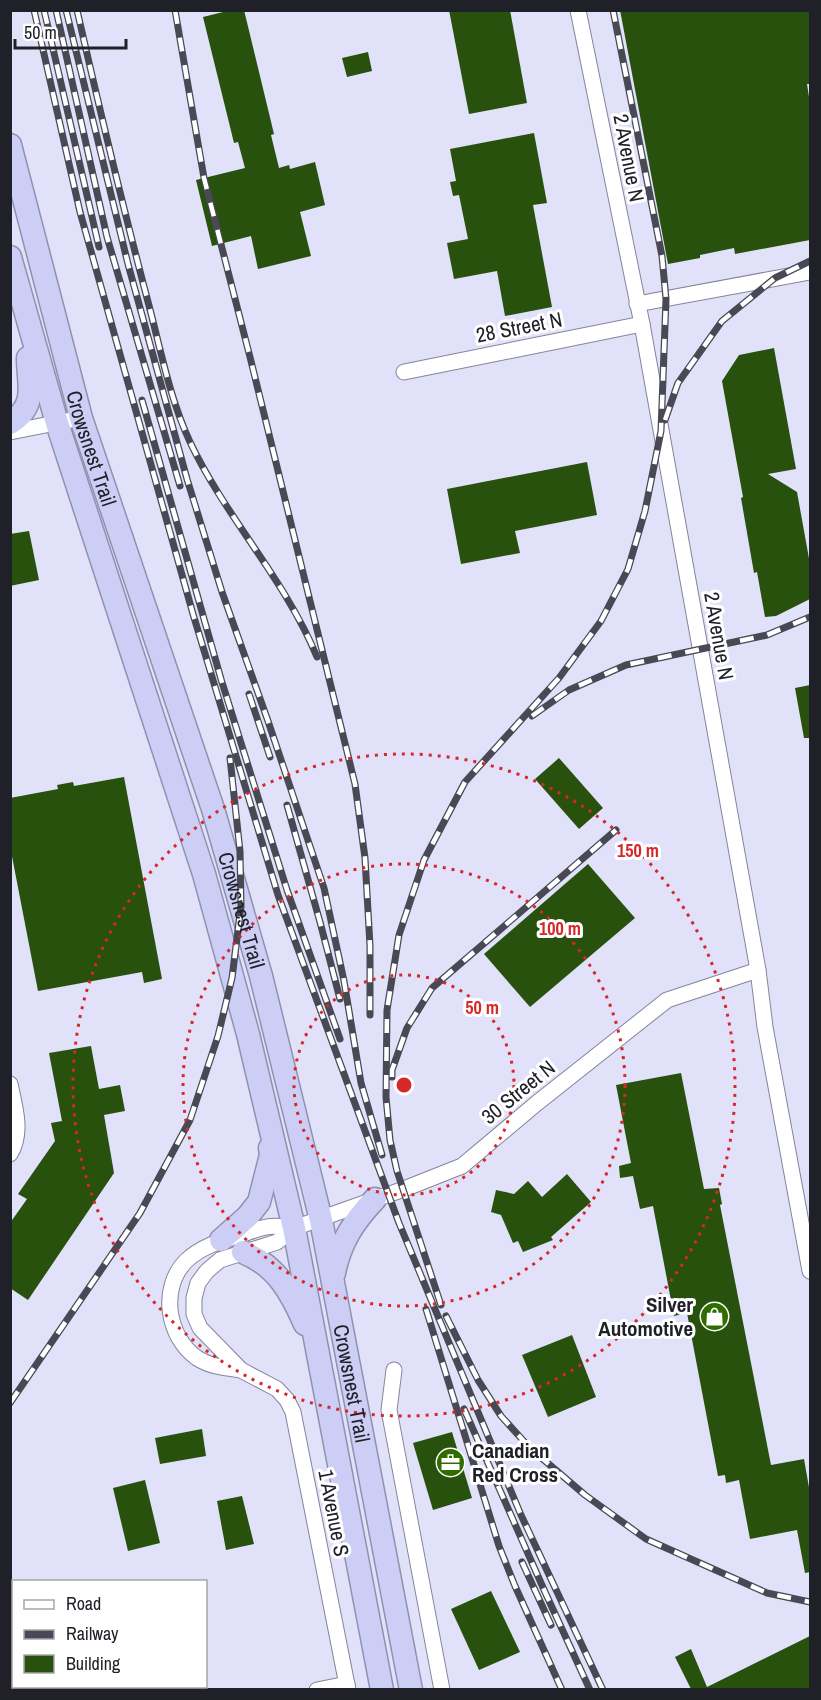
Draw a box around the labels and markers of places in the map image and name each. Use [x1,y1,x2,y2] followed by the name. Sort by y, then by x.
[394,1075,414,1095] centre of rings
[598,1290,693,1343] place label: Silver Automotive
[698,1300,730,1332] shop icon: Silver Automotive
[472,1436,558,1489] place label: Canadian Red Cross
[435,1446,467,1478] office icon: Canadian Red Cross

